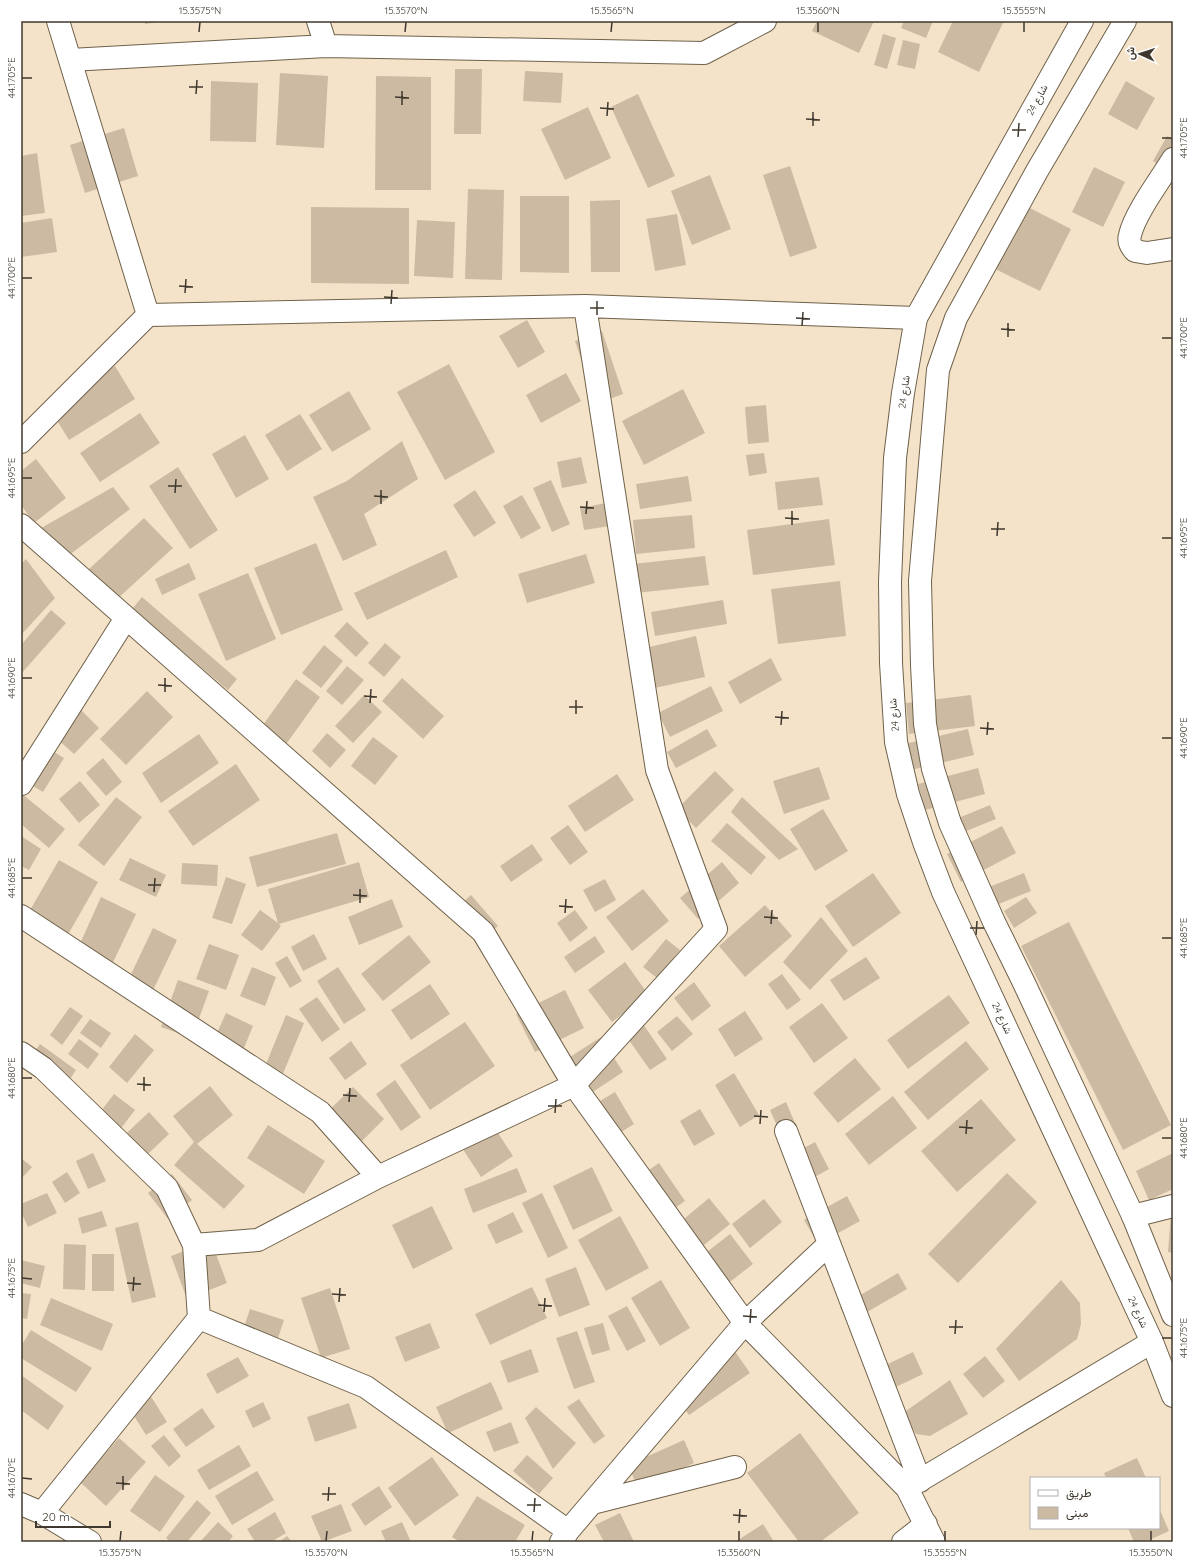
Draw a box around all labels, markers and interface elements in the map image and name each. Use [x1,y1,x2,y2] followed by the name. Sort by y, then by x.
[179,4,221,17] text: 15.3575°N
[384,4,428,17] text: 15.3570°N
[591,4,633,17] text: 15.3565°N
[796,4,840,17] text: 15.3560°N
[1003,4,1045,17] text: 15.3555°N
[1120,34,1160,74] north arrow
[1123,47,1137,60] text: ش
[5,57,18,99] text: 44.1705°E
[1023,82,1051,118] street label: شارع 24
[1177,117,1190,159] text: 44.1705°E
[5,257,18,299] text: 44.1700°E
[1177,317,1190,359] text: 44.1700°E
[895,374,913,409] street label: شارع 24
[5,457,18,499] text: 44.1695°E
[1177,517,1190,559] text: 44.1695°E
[5,657,18,699] text: 44.1690°E
[886,698,902,732] street label: شارع 24
[1177,717,1190,759] text: 44.1690°E
[5,857,18,898] text: 44.1685°E
[1177,917,1190,958] text: 44.1685°E
[989,1000,1015,1036] street label: شارع 24
[5,1057,18,1099] text: 44.1680°E
[1177,1117,1190,1159] text: 44.1680°E
[5,1257,18,1298] text: 44.1675°E
[1125,1294,1151,1330] street label: شارع 24
[1177,1317,1190,1358] text: 44.1675°E
[5,1457,18,1499] text: 44.1670°E
[1030,1477,1160,1529] legend
[1066,1485,1092,1501] text: طريق
[36,1503,110,1529] scale bar
[1066,1505,1088,1521] text: مبنى
[42,1509,70,1524] text: 20 m
[99,1546,141,1559] text: 15.3575°N
[304,1546,348,1559] text: 15.3570°N
[511,1546,553,1559] text: 15.3565°N
[717,1546,761,1559] text: 15.3560°N
[924,1546,966,1559] text: 15.3555°N
[1129,1546,1173,1559] text: 15.3550°N

